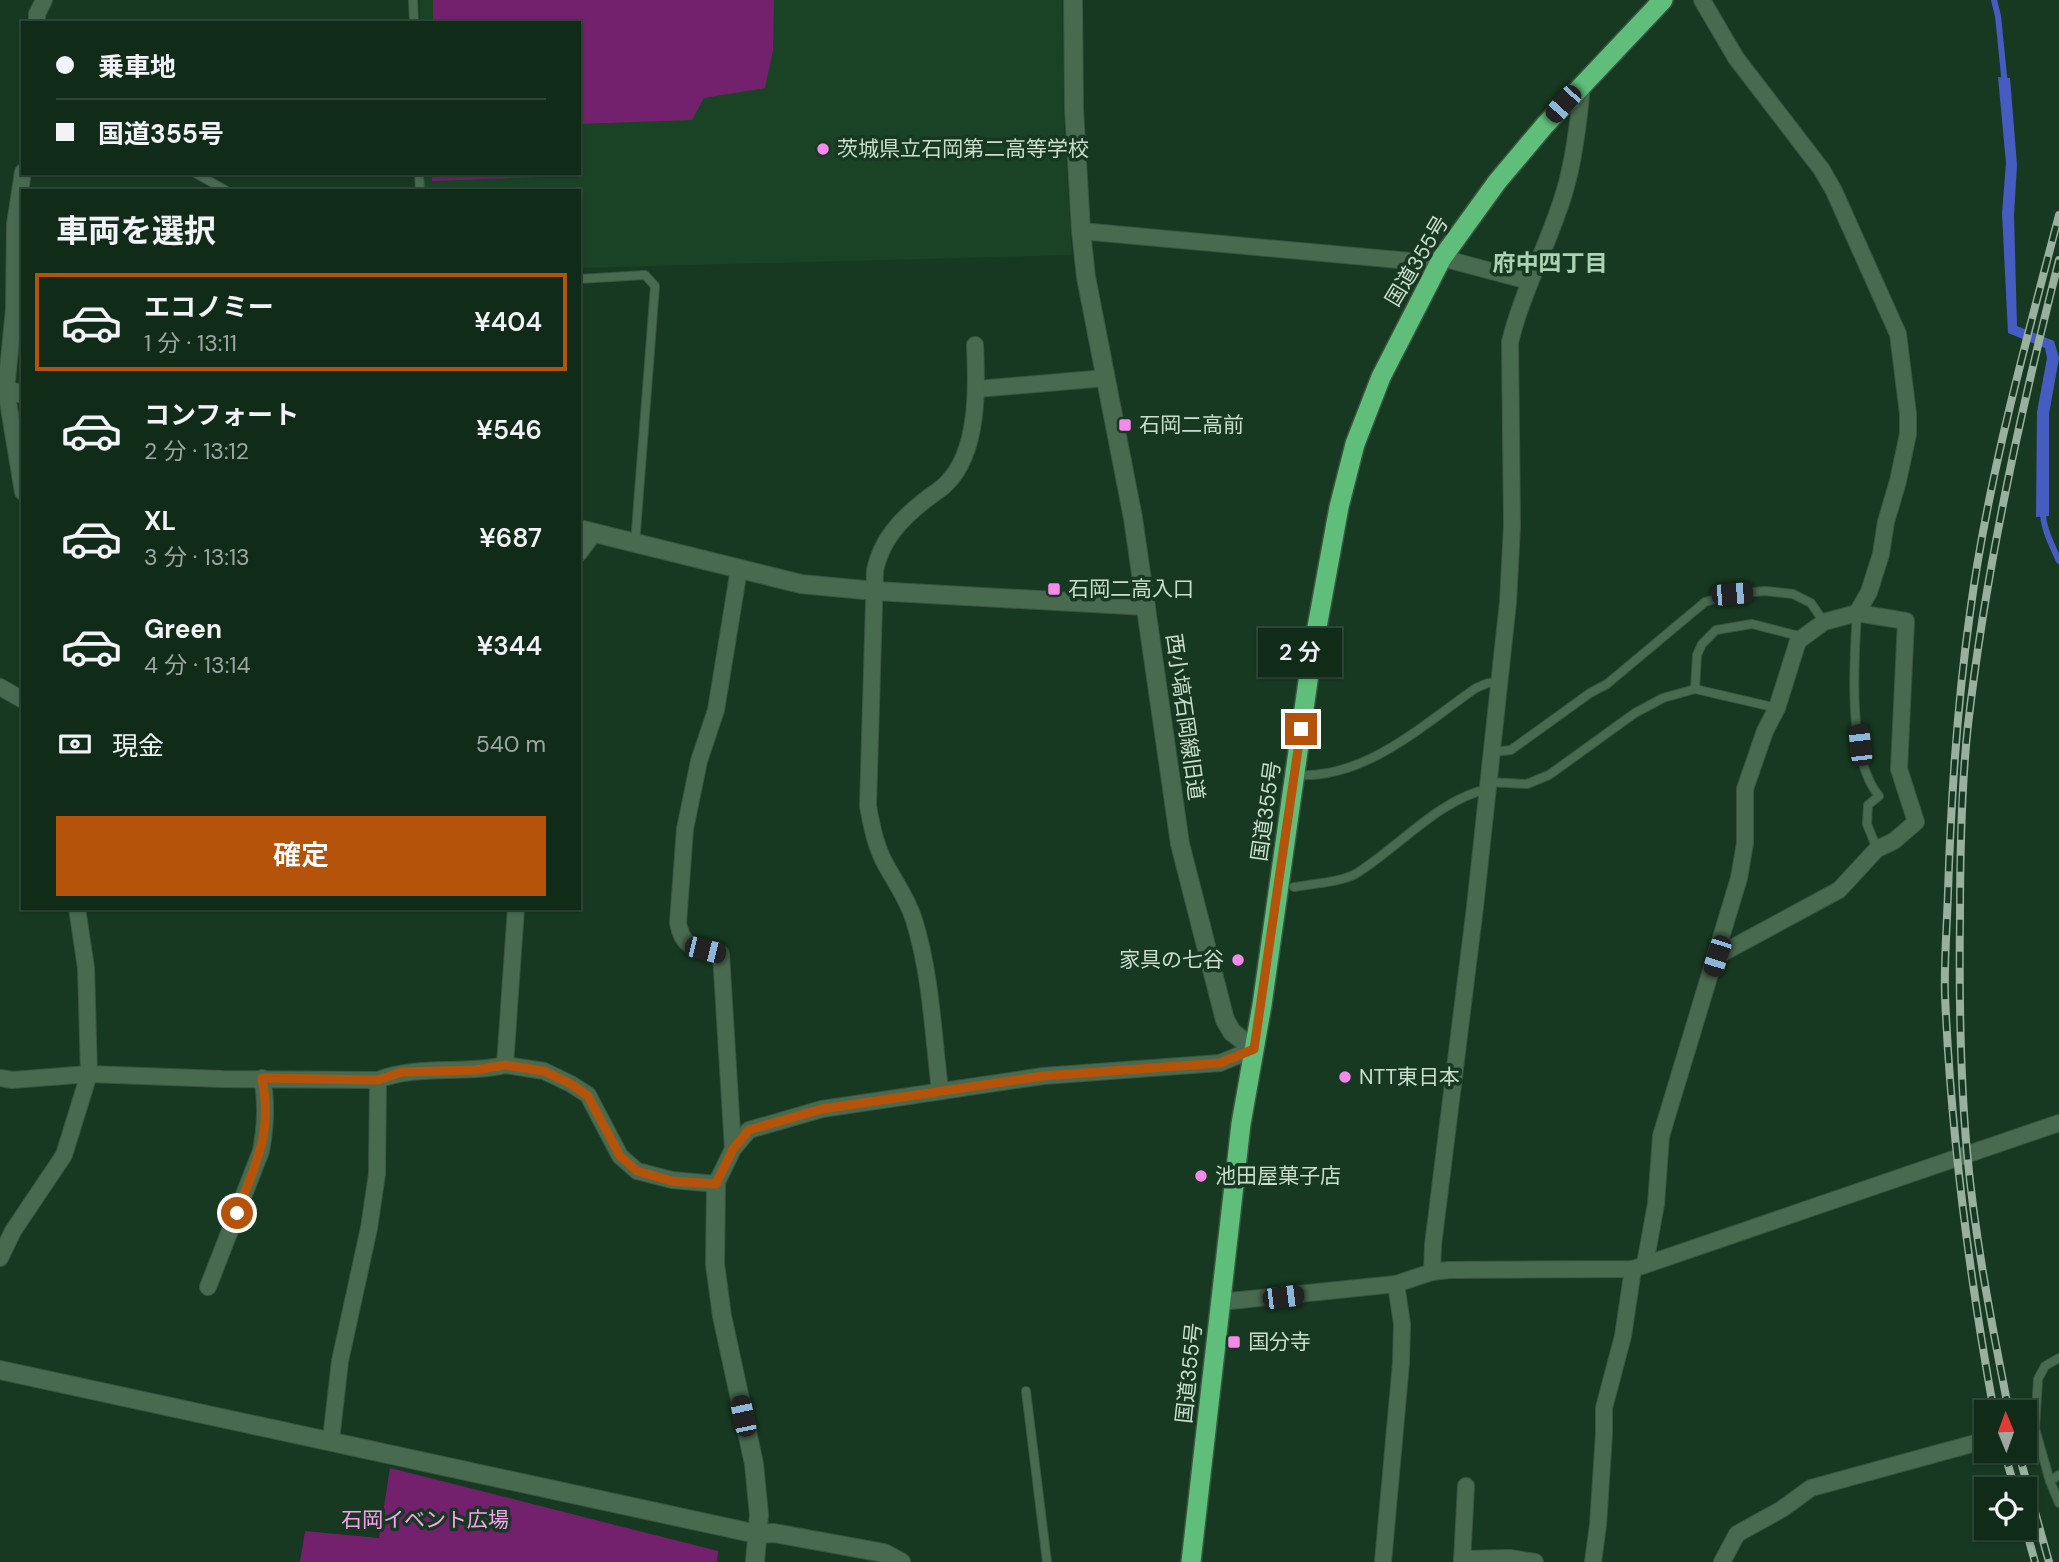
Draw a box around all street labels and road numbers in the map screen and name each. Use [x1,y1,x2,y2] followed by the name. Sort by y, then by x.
[1379,210,1455,312] street label: 国道355号
[1159,632,1211,802] street label: 西小塙石岡線旧道
[1245,759,1287,863] street label: 国道355号
[1170,1321,1208,1425] street label: 国道355号

